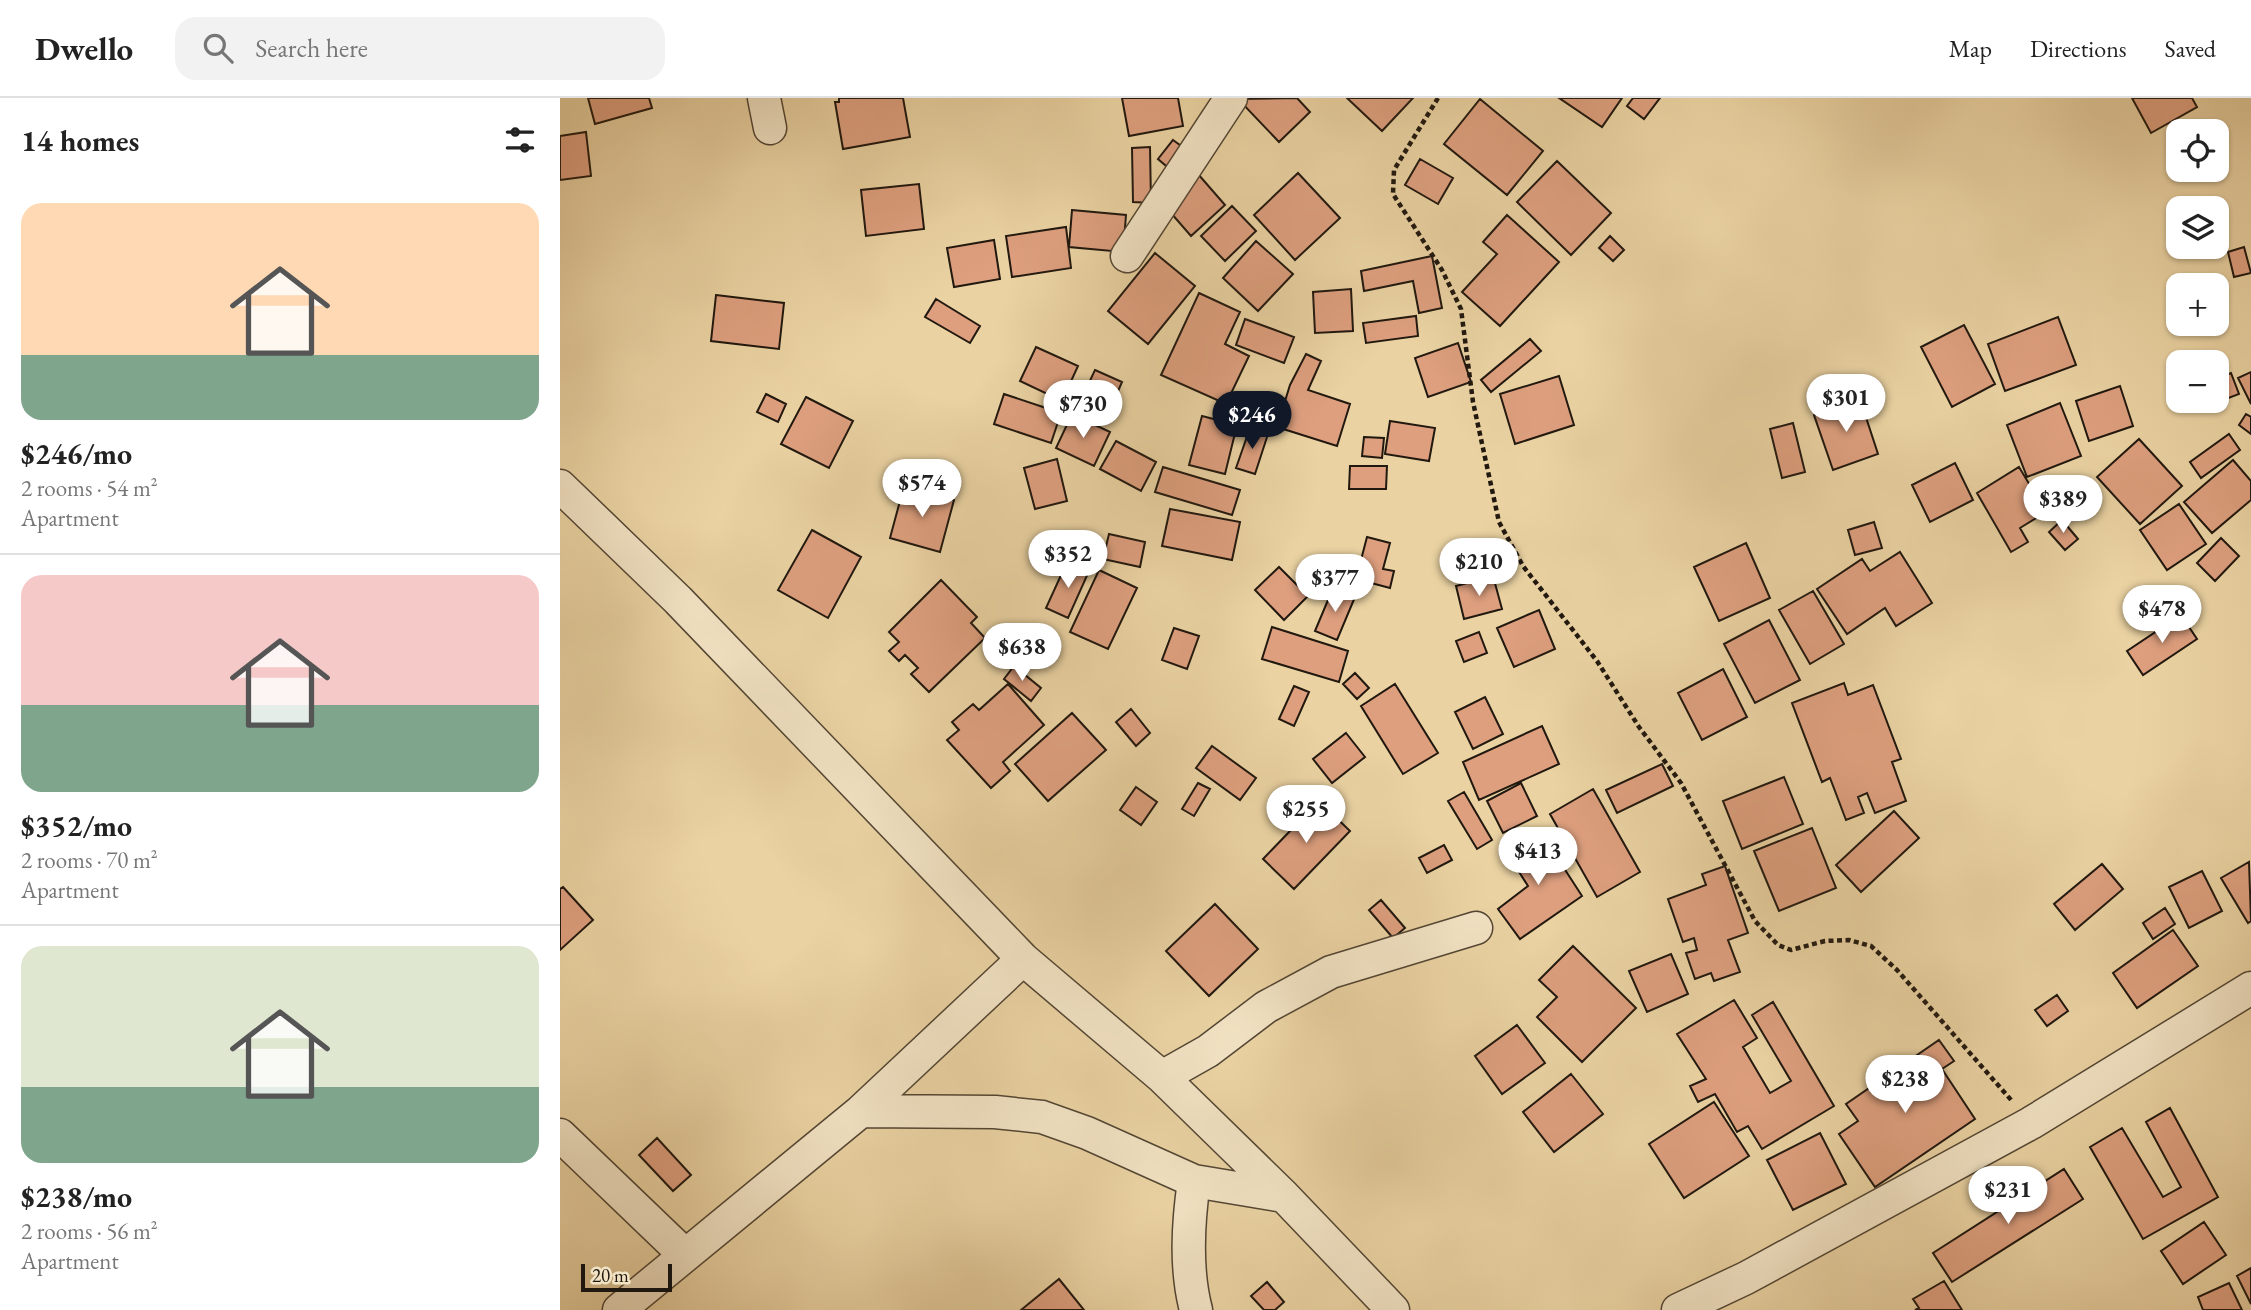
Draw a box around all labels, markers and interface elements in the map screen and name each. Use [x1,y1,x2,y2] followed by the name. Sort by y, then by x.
[175,17,665,80] search box
[35,27,133,70] text: Dwello
[199,29,237,67] icon: search
[255,31,368,65] text: Search here
[1949,33,1992,64] text: Map
[2030,33,2127,64] text: Directions
[2165,33,2216,64] text: Saved
[2166,119,2229,413] map controls
[2166,119,2229,182] button: locate
[21,121,139,160] text: 14 homes
[501,121,539,159] icon: filters
[2166,196,2229,259] button: layers
[217,248,343,374] icon: home
[2166,273,2229,336] button: +
[2166,350,2229,413] button: −
[1805,374,1887,434] pin: $301
[1042,380,1124,440] pin: $730
[1822,382,1870,412] text: $301
[1059,388,1107,418] text: $730
[1211,392,1293,451] pin: $246
[1228,399,1276,429] text: $246
[21,434,132,473] text: $246/mo
[881,460,963,519] pin: $574
[898,467,946,497] text: $574
[21,473,158,503] text: 2 rooms · 54 m²
[2022,476,2104,535] pin: $389
[2039,483,2087,513] text: $389
[21,503,119,533] text: Apartment
[1027,531,1109,590] pin: $352
[1044,538,1092,568] text: $352
[1438,538,1520,598] pin: $210
[1455,546,1503,576] text: $210
[1294,554,1376,614] pin: $377
[1311,562,1359,592] text: $377
[2121,586,2203,645] pin: $478
[2138,593,2186,623] text: $478
[217,620,343,746] icon: home
[981,624,1063,683] pin: $638
[998,631,1046,661] text: $638
[1265,786,1347,845] pin: $255
[1282,793,1330,823] text: $255
[21,806,132,845] text: $352/mo
[1497,828,1579,887] pin: $413
[1514,835,1562,865] text: $413
[21,845,158,875] text: 2 rooms · 70 m²
[21,875,119,905] text: Apartment
[217,991,343,1117] icon: home
[1864,1056,1946,1115] pin: $238
[1881,1063,1929,1093] text: $238
[1967,1166,2049,1226] pin: $231
[1984,1174,2032,1204] text: $231
[21,1177,132,1216] text: $238/mo
[21,1216,158,1246] text: 2 rooms · 56 m²
[21,1246,119,1276] text: Apartment
[581,1261,672,1293] scale bar
[592,1263,629,1288] text: 20 m

